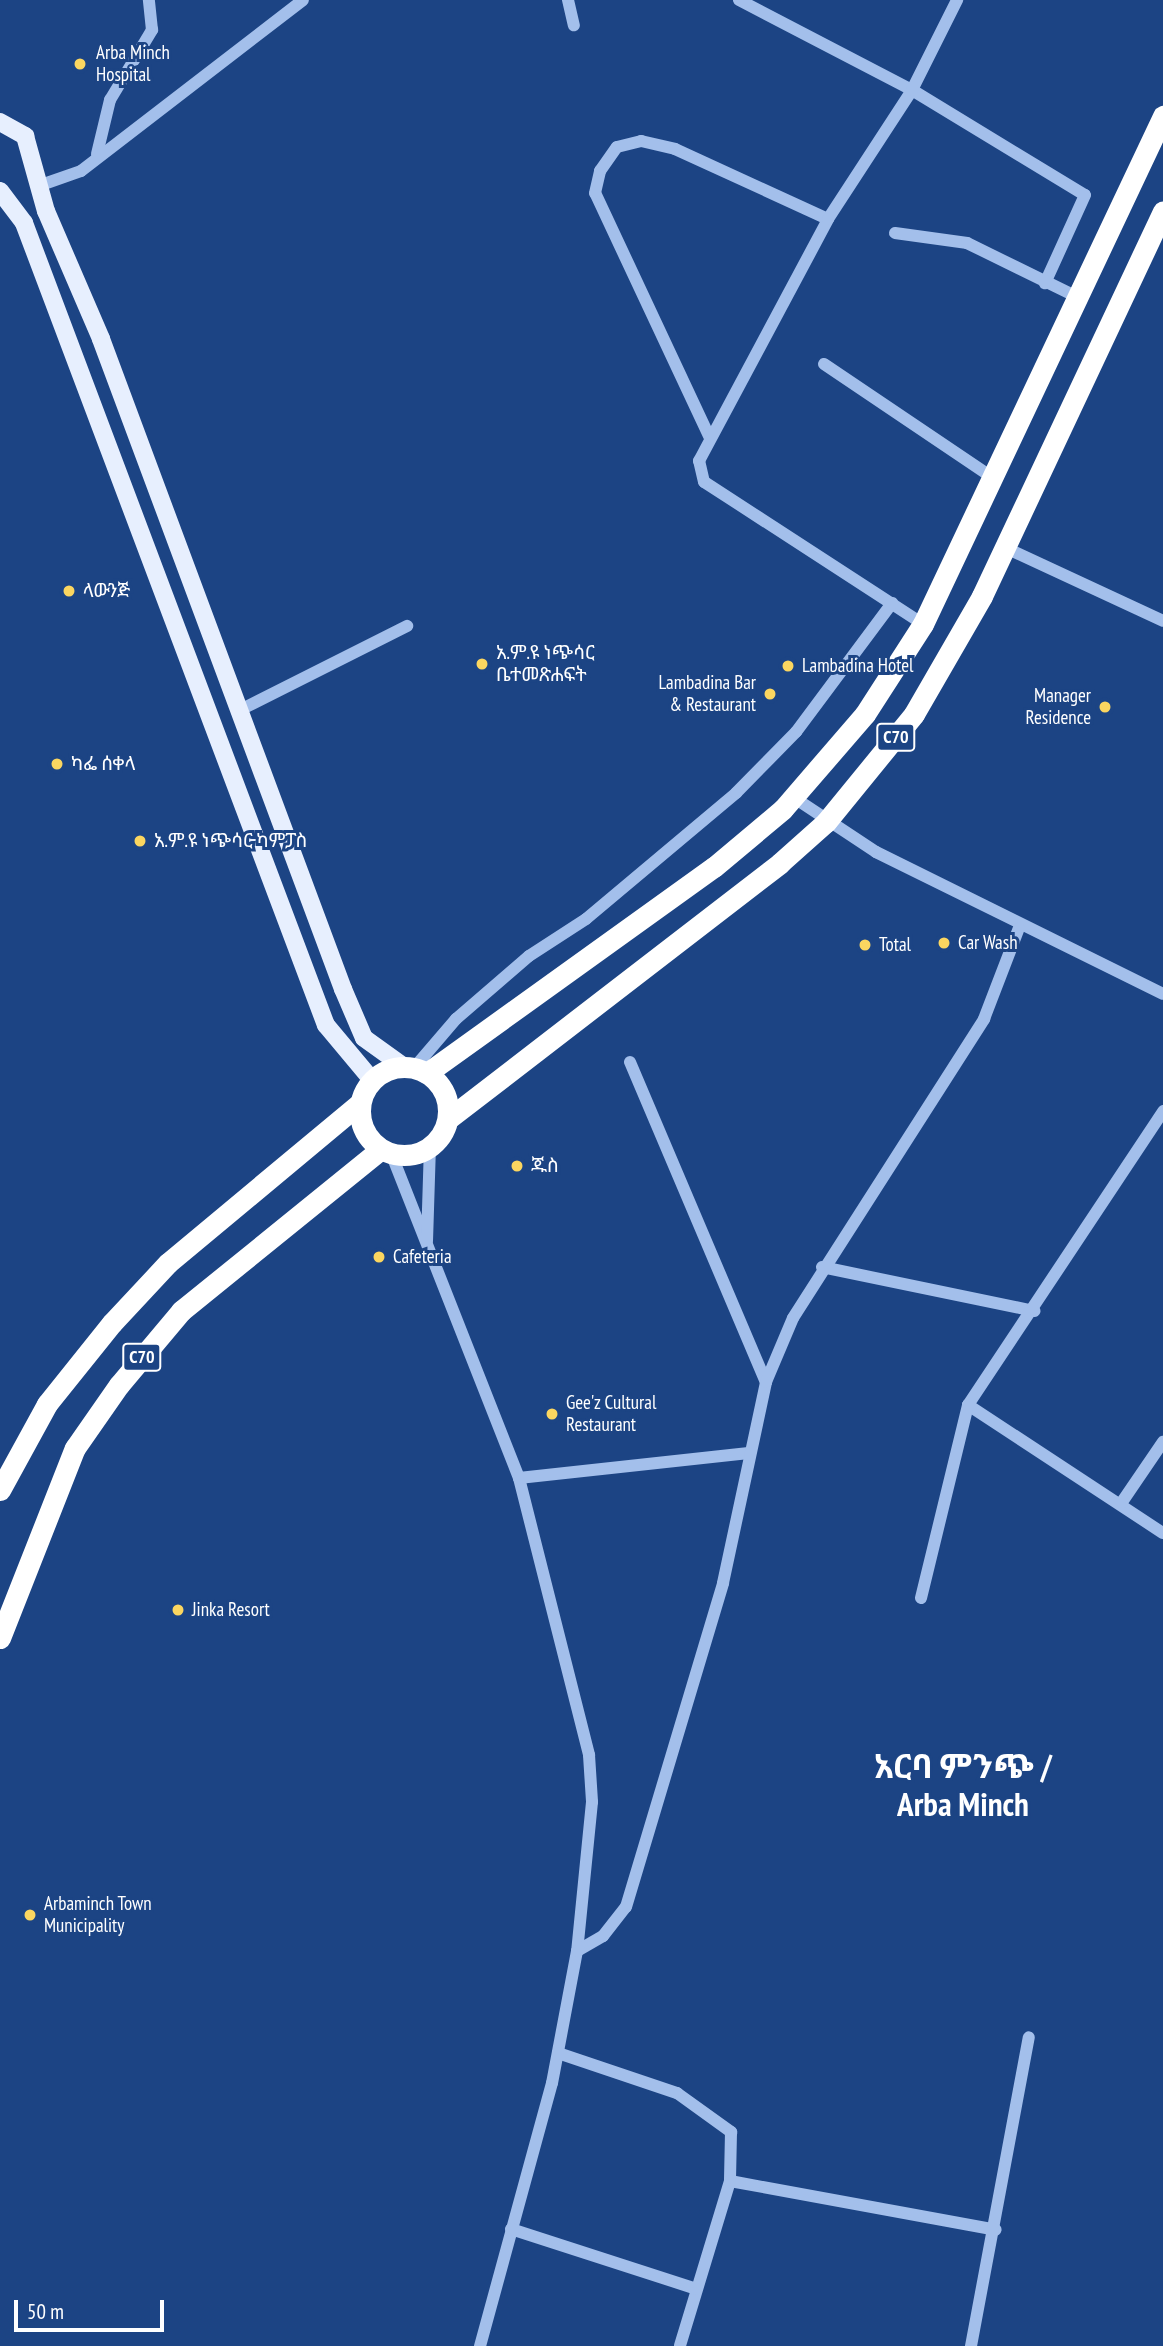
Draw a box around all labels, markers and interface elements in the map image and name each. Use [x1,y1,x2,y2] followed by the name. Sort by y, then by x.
[96,42,170,86] place label: Arba Minch Hospital
[70,54,90,74] marker: Arba Minch Hospital
[83,580,130,602] place label: ላውንጅ
[61,583,77,599] marker: ላውንጅ
[496,642,595,686] place label: አ.ም.ዩ ነጭሳር ቤተመጽሐፍት
[802,655,913,677] place label: Lambadina Hotel
[474,656,490,672] marker: አ.ም.ዩ ነጭሳር ቤተመጽሐፍት
[780,658,796,674] marker: Lambadina Hotel
[658,672,756,716] place label: Lambadina Bar & Restaurant
[1026,685,1091,729] place label: Manager Residence
[762,686,778,702] marker: Lambadina Bar & Restaurant
[1097,699,1113,715] marker: Manager Residence
[875,722,917,752] road number: C70
[71,753,136,775] place label: ካፌ ሰቀላ
[49,756,65,772] marker: ካፌ ሰቀላ
[154,830,307,852] place label: አ.ም.ዩ ነጭሳር ካምፓስ
[132,833,148,849] marker: አ.ም.ዩ ነጭሳር ካምፓስ
[958,932,1018,954] place label: Car Wash
[879,934,911,956] place label: Total
[936,935,952,951] marker: Car Wash
[857,937,873,953] marker: Total
[531,1155,559,1177] place label: ጁስ
[509,1158,525,1174] marker: ጁስ
[393,1246,451,1268] place label: Cafeteria
[371,1249,387,1265] marker: Cafeteria
[121,1342,163,1372] road number: C70
[566,1392,657,1436] place label: Gee'z Cultural Restaurant
[544,1406,560,1422] marker: Gee'z Cultural Restaurant
[192,1599,270,1621] place label: Jinka Resort
[170,1602,186,1618] marker: Jinka Resort
[874,1746,1052,1824] district label: አርባ ምንጭ / Arba Minch
[44,1893,152,1937] place label: Arbaminch Town Municipality
[22,1907,38,1923] marker: Arbaminch Town Municipality
[18,2286,168,2330] scale bar
[27,2298,64,2325] text: 50 m

